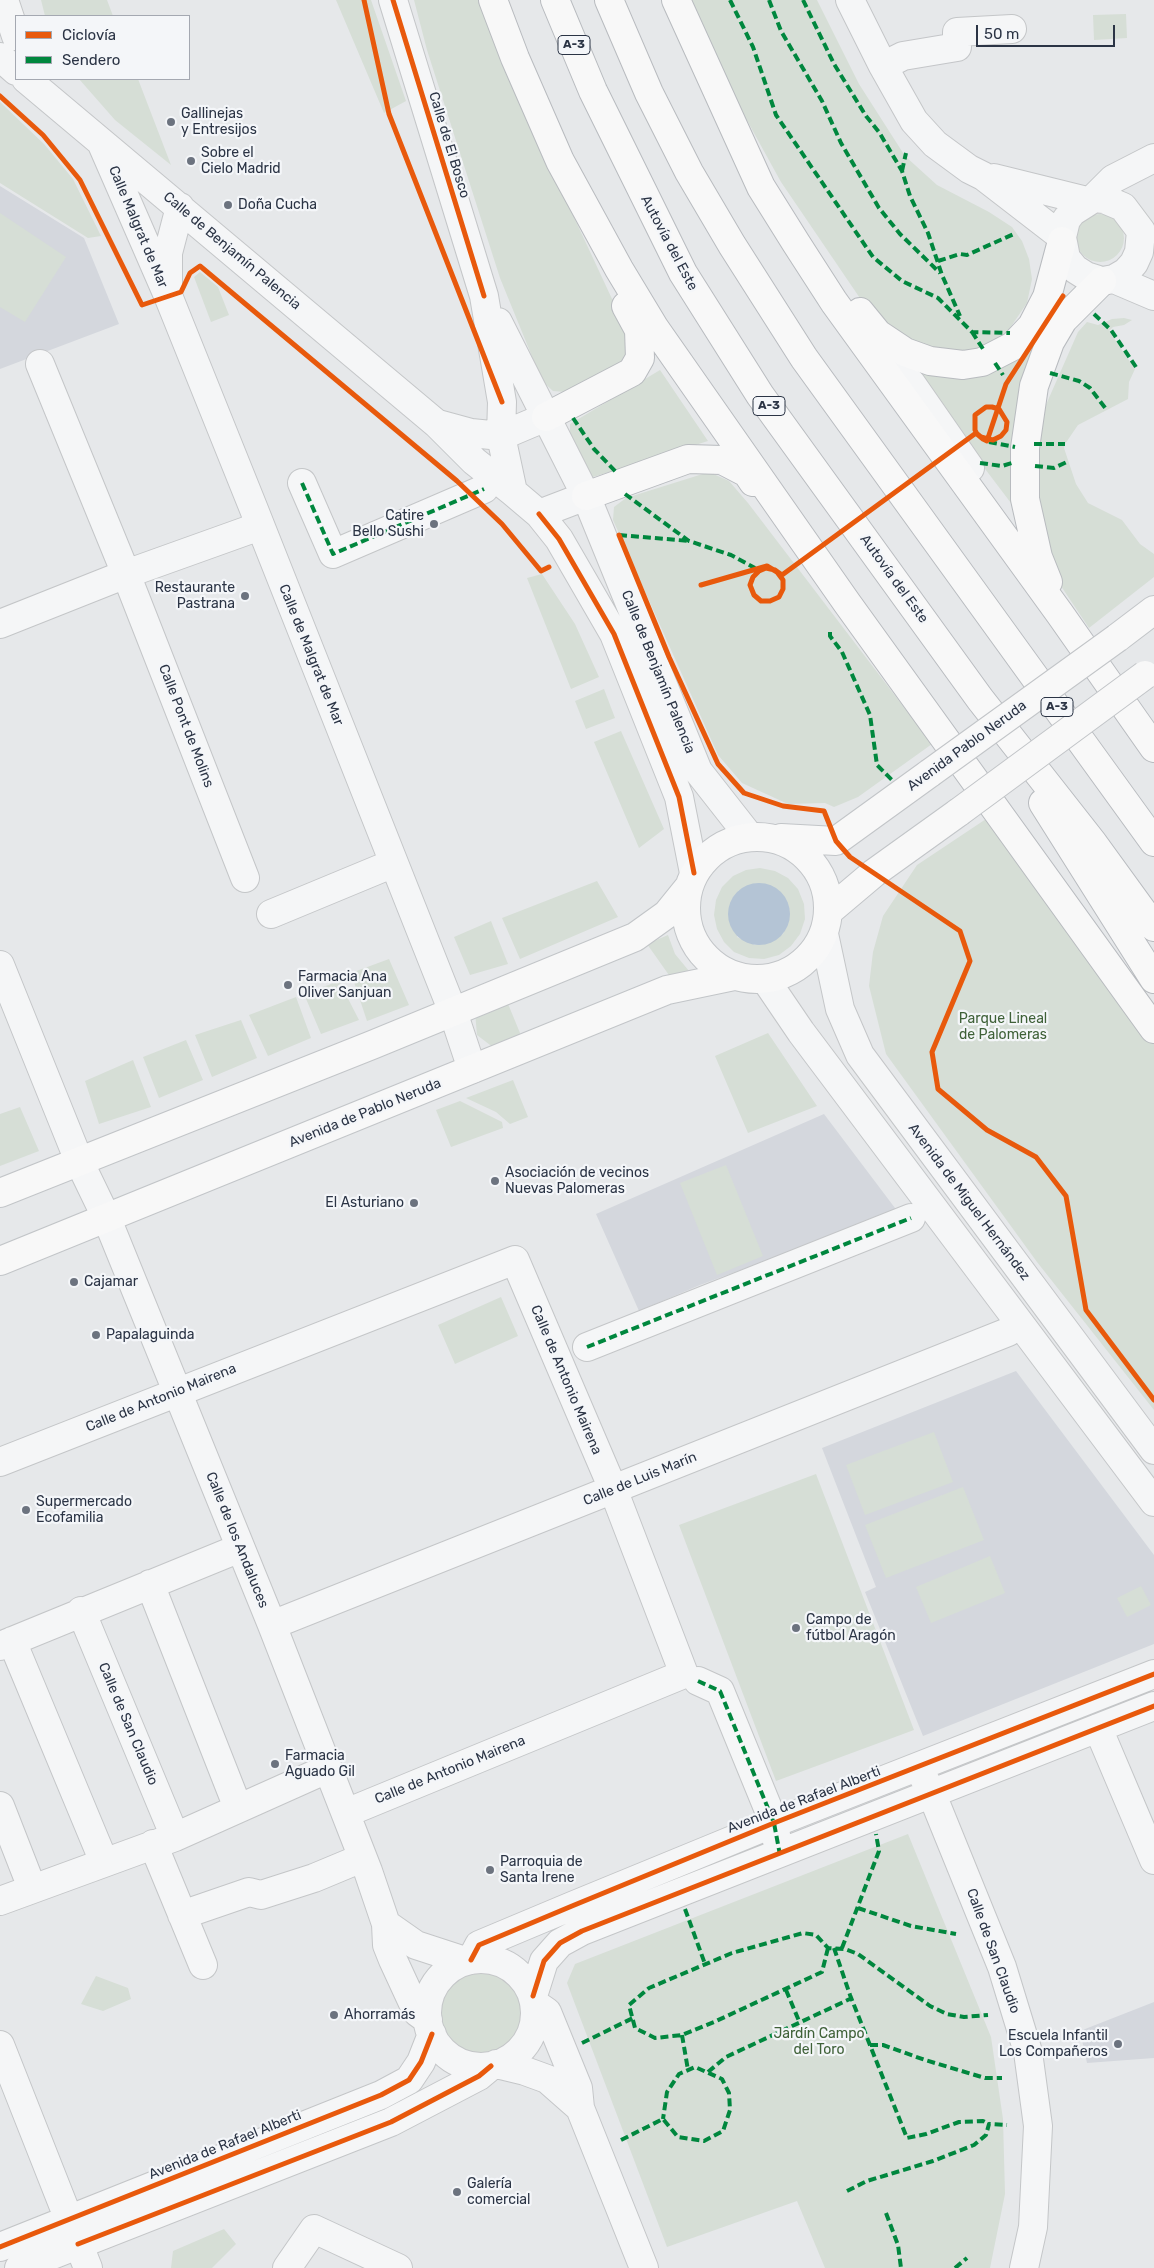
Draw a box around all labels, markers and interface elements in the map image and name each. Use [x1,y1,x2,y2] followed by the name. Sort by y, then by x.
[15,15,190,80] legend
[979,15,1118,47] scale bar
[984,25,1019,43] text: 50 m
[62,26,116,44] text: Ciclovía
[558,36,590,54] road number: A-3
[62,51,120,69] text: Sendero
[425,90,473,200] street label: Calle de El Bosco
[181,106,257,138] place label: Gallinejas y Entresijos
[165,116,177,128] marker: Gallinejas y Entresijos
[201,145,281,178] place label: Sobre el Cielo Madrid
[185,155,197,167] marker: Sobre el Cielo Madrid
[105,163,171,291] street label: Calle Malgrat de Mar
[160,188,304,314] street label: Calle de Benjamín Palencia
[637,193,701,293] street label: Autovía del Este
[238,197,317,213] place label: Doña Cucha
[222,199,234,211] marker: Doña Cucha
[753,396,785,416] road number: A-3
[352,508,424,540] place label: Catire Bello Sushi
[428,518,440,530] marker: Catire Bello Sushi
[856,532,932,626] street label: Autovía del Este
[155,580,235,612] place label: Restaurante Pastrana
[275,582,347,728] street label: Calle de Malgrat de Mar
[618,588,698,756] street label: Calle de Benjamín Palencia
[239,590,251,602] marker: Restaurante Pastrana
[155,662,217,790] street label: Calle Pont de Molins
[904,697,1030,795] street label: Avenida Pablo Neruda
[1041,698,1073,716] road number: A-3
[298,969,391,1002] place label: Farmacia Ana Oliver Sanjuan
[282,979,294,991] marker: Farmacia Ana Oliver Sanjuan
[959,1011,1047,1044] park label: Parque Lineal de Palomeras
[287,1075,443,1151] street label: Avenida de Pablo Neruda
[904,1120,1034,1284] street label: Avenida de Miguel Hernández
[505,1165,649,1198] place label: Asociación de vecinos Nuevas Palomeras
[489,1175,501,1187] marker: Asociación de vecinos Nuevas Palomeras
[325,1195,404,1211] place label: El Asturiano
[408,1197,420,1209] marker: El Asturiano
[84,1274,138,1290] place label: Cajamar
[68,1276,80,1288] marker: Cajamar
[527,1303,605,1457] street label: Calle de Antonio Mairena
[106,1327,194,1343] place label: Papalaguinda
[90,1329,102,1341] marker: Papalaguinda
[83,1360,239,1436] street label: Calle de Antonio Mairena
[581,1449,699,1509] street label: Calle de Luis Marín
[202,1470,272,1610] street label: Calle de los Andaluces
[36,1494,132,1526] place label: Supermercado Ecofamilia
[20,1504,32,1516] marker: Supermercado Ecofamilia
[806,1612,896,1644] place label: Campo de fútbol Aragón
[790,1622,802,1634] marker: Campo de fútbol Aragón
[95,1660,161,1788] street label: Calle de San Claudio
[372,1732,528,1808] street label: Calle de Antonio Mairena
[285,1748,355,1780] place label: Farmacia Aguado Gil
[269,1758,281,1770] marker: Farmacia Aguado Gil
[725,1763,883,1837] street label: Avenida de Rafael Alberti
[500,1854,583,1886] place label: Parroquia de Santa Irene
[484,1864,496,1876] marker: Parroquia de Santa Irene
[963,1886,1023,2016] street label: Calle de San Claudio
[344,2007,416,2023] place label: Ahorramás
[328,2009,340,2021] marker: Ahorramás
[773,2026,865,2058] park label: Jardín Campo del Toro
[999,2028,1108,2060] place label: Escuela Infantil Los Compañeros
[1112,2038,1124,2050] marker: Escuela Infantil Los Compañeros
[146,2107,304,2183] street label: Avenida de Rafael Alberti
[467,2176,530,2208] place label: Galería comercial
[451,2186,463,2198] marker: Galería comercial

